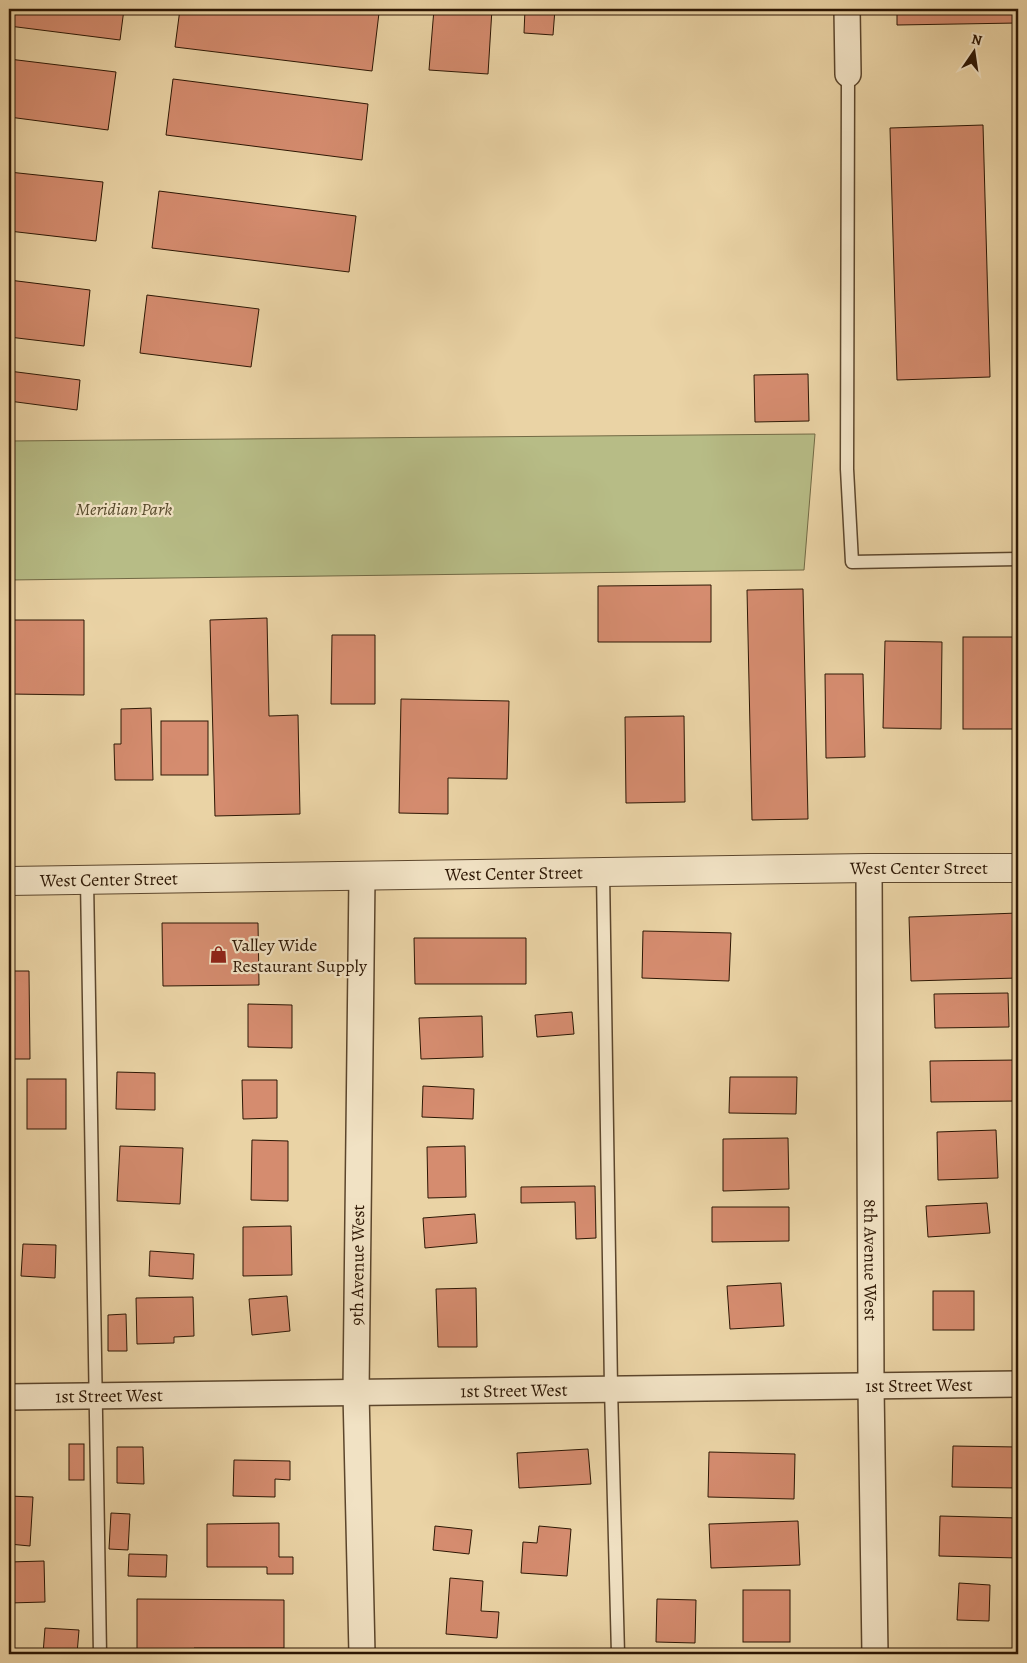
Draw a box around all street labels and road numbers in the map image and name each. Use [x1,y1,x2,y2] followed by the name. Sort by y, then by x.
[849,856,988,880] street label: West Center Street
[444,860,583,886] street label: West Center Street
[39,866,178,893] street label: West Center Street
[858,1199,883,1321] street label: 8th Avenue West
[345,1204,370,1326] street label: 9th Avenue West
[865,1373,973,1398] street label: 1st Street West
[460,1378,568,1403] street label: 1st Street West
[55,1383,163,1408] street label: 1st Street West

